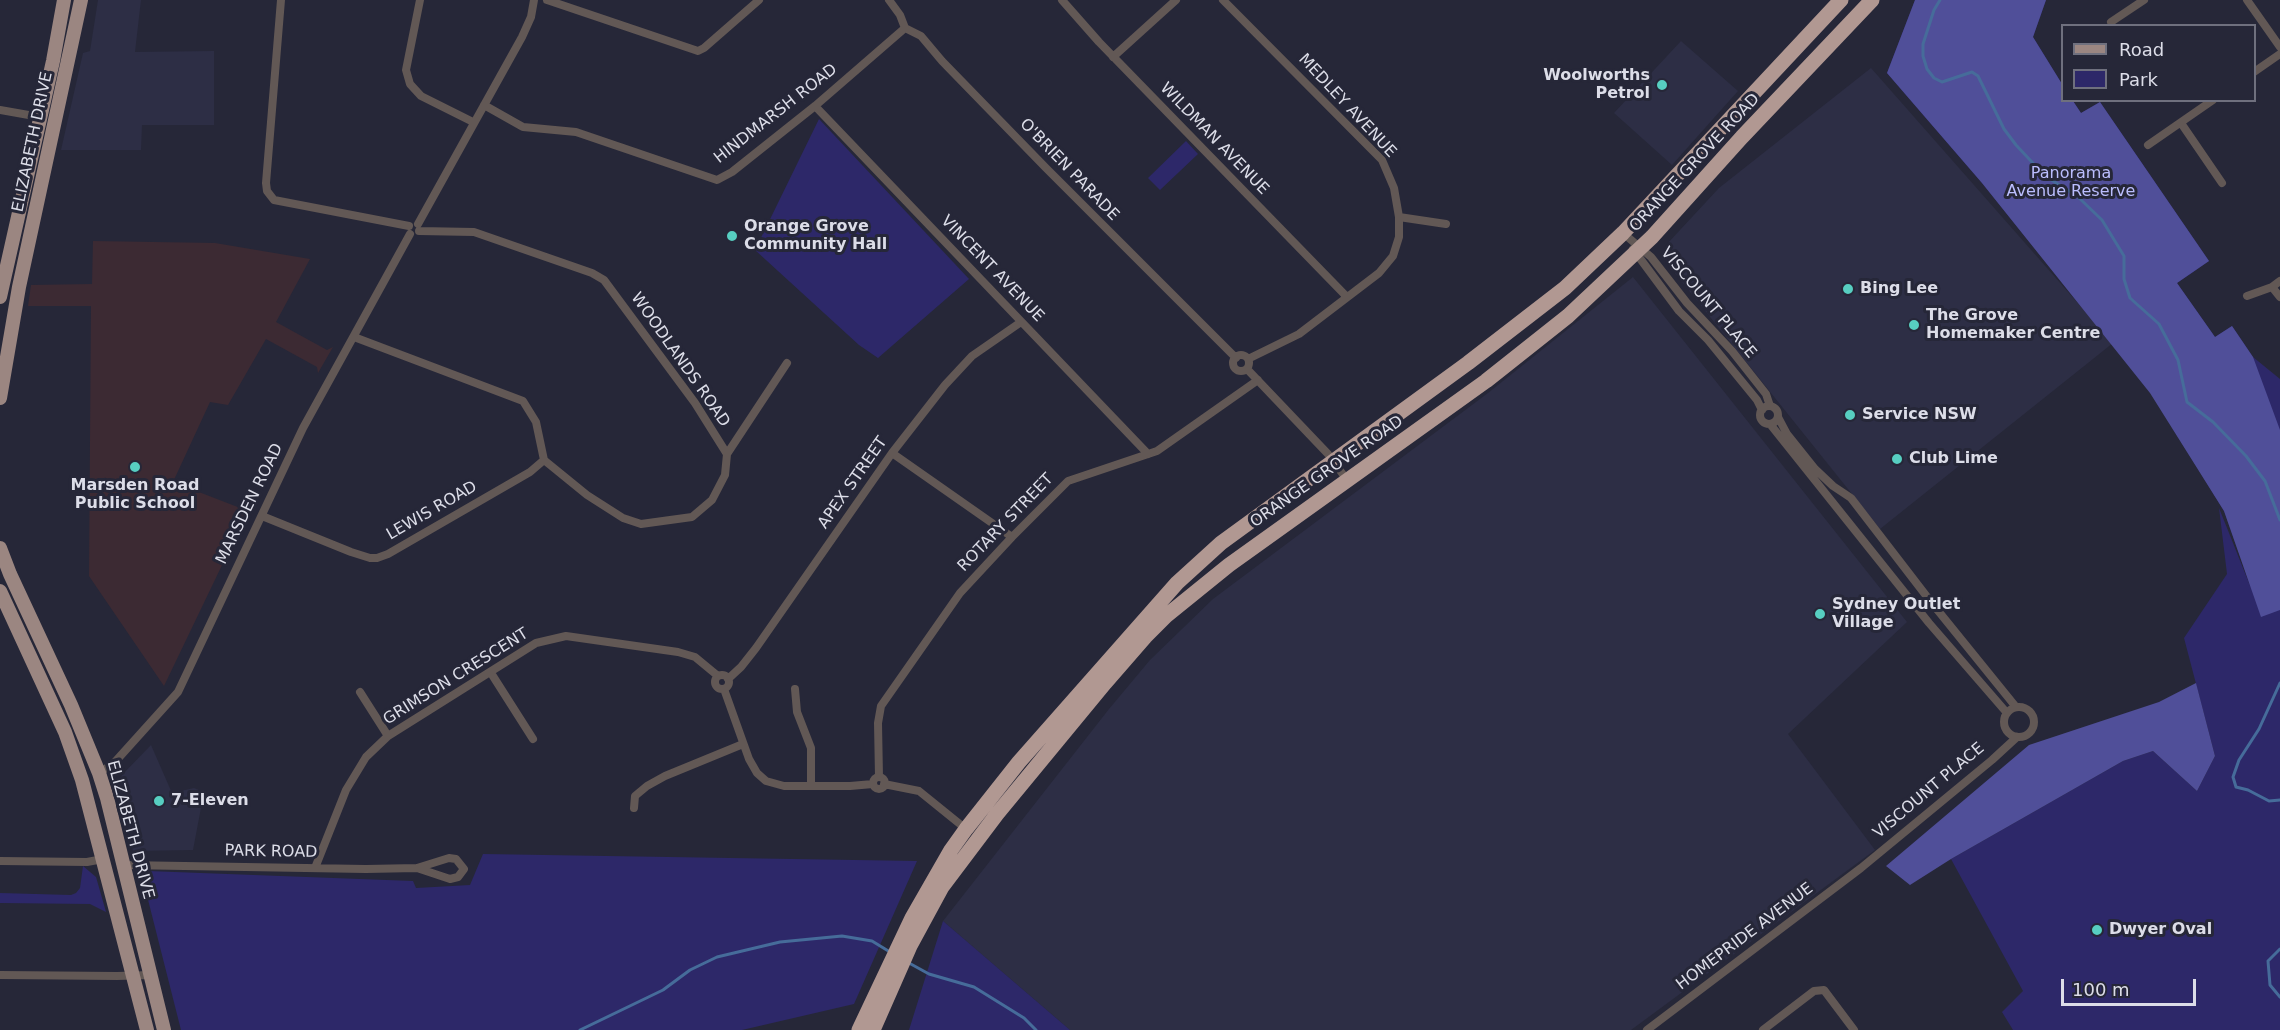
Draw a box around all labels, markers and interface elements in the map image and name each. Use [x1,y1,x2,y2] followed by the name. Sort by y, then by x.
[2061,24,2256,102] legend
[2119,39,2164,60] text: Road
[1294,50,1400,162] street label: MEDLEY AVENUE
[711,60,841,168] street label: HINDMARSH ROAD
[1543,66,1650,104] place label: Woolworths Petrol
[2119,69,2158,90] text: Park
[9,70,57,214] street label: ELIZABETH DRIVE
[1655,78,1669,92] marker: Woolworths Petrol
[1156,79,1272,199] street label: WILDMAN AVENUE
[1626,90,1764,236] street label: ORANGE GROVE ROAD
[1015,115,1123,225] street label: O'BRIEN PARADE
[2007,164,2135,202] park label: Panorama Avenue Reserve
[936,212,1048,326] street label: VINCENT AVENUE
[744,217,887,255] place label: Orange Grove Community Hall
[725,229,739,243] marker: Orange Grove Community Hall
[1656,244,1760,362] street label: VISCOUNT PLACE
[1860,279,1938,299] place label: Bing Lee
[1841,282,1855,296] marker: Bing Lee
[626,289,734,431] street label: WOODLANDS ROAD
[1926,306,2100,344] place label: The Grove Homemaker Centre
[1907,318,1921,332] marker: The Grove Homemaker Centre
[1862,405,1977,425] place label: Service NSW
[1843,408,1857,422] marker: Service NSW
[1247,412,1407,532] street label: ORANGE GROVE ROAD
[814,433,892,533] street label: APEX STREET
[212,440,288,568] street label: MARSDEN ROAD
[1909,449,1998,469] place label: Club Lime
[1890,452,1904,466] marker: Club Lime
[128,460,142,474] marker: Marsden Road Public School
[954,470,1058,576] street label: ROTARY STREET
[71,476,199,514] place label: Marsden Road Public School
[383,477,481,545] street label: LEWIS ROAD
[1832,595,1960,633] place label: Sydney Outlet Village
[1813,607,1827,621] marker: Sydney Outlet Village
[380,624,532,730] street label: GRIMSON CRESCENT
[1870,739,1988,843] street label: VISCOUNT PLACE
[102,759,158,901] street label: ELIZABETH DRIVE
[171,791,249,811] place label: 7-Eleven
[152,794,166,808] marker: 7-Eleven
[224,842,318,862] street label: PARK ROAD
[1673,879,1817,995] street label: HOMEPRIDE AVENUE
[2109,920,2212,940] place label: Dwyer Oval
[2090,923,2104,937] marker: Dwyer Oval
[2064,967,2199,1005] scale bar
[2072,979,2130,1000] text: 100 m

